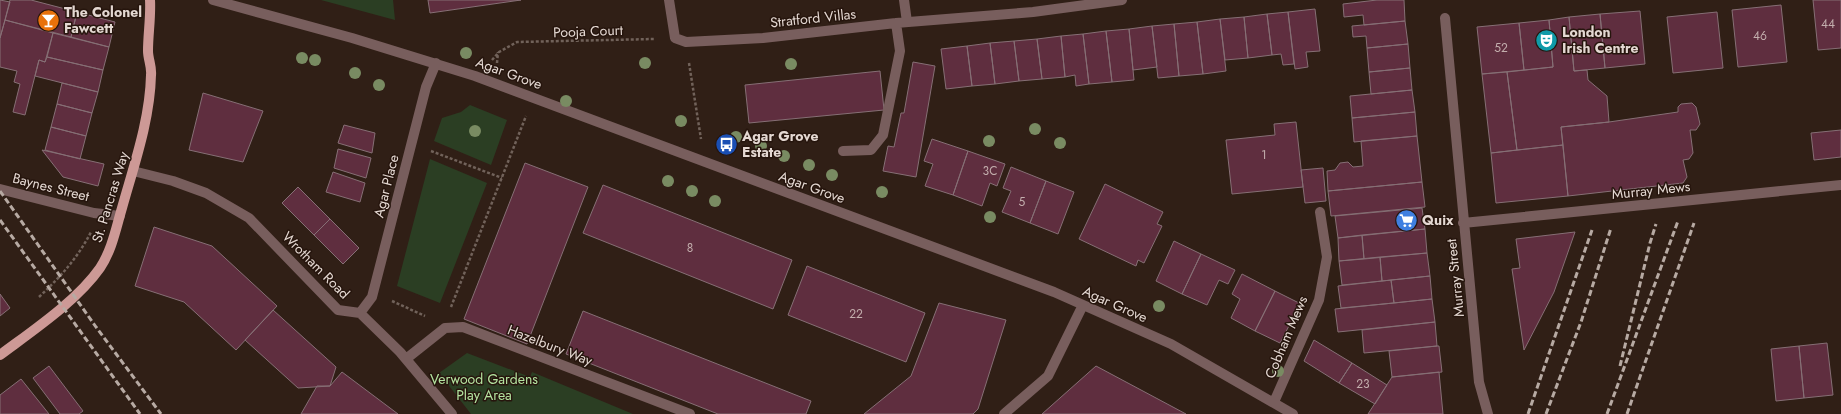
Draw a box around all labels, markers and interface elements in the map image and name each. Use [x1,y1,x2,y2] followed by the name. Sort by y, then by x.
[64,2,142,38] place label: The Colonel Fawcett
[769,4,857,32] street label: Stratford Villas
[36,7,62,33] bar icon: The Colonel Fawcett
[1821,15,1835,33] house number: 44
[553,20,624,42] street label: Pooja Court
[1562,22,1639,58] place label: London Irish Centre
[1534,27,1560,53] theatre icon: London Irish Centre
[1753,27,1767,45] house number: 46
[1494,39,1508,57] house number: 52
[473,52,545,94] street label: Agar Grove
[741,126,819,162] place label: Agar Grove Estate
[714,131,740,157] bus stop icon: Agar Grove Estate
[1261,146,1267,164] house number: 1
[87,148,134,245] street label: St. Pancras Way
[368,152,404,220] street label: Agar Place
[983,162,997,180] house number: 3C
[776,166,848,208] street label: Agar Grove
[11,168,92,206] street label: Baynes Street
[1611,176,1692,204] street label: Murray Mews
[1019,193,1026,211] house number: 5
[1393,207,1419,233] supermarket icon: Quix
[1422,210,1454,230] place label: Quix
[278,227,354,303] street label: Wrotham Road
[1441,237,1469,318] street label: Murray Street
[687,239,693,257] house number: 8
[1079,281,1151,327] street label: Agar Grove
[1260,292,1313,381] street label: Cobham Mews
[849,305,863,323] house number: 22
[505,320,596,371] street label: Hazelbury Way
[430,369,538,405] park label: Verwood Gardens Play Area
[1356,375,1370,393] house number: 23

